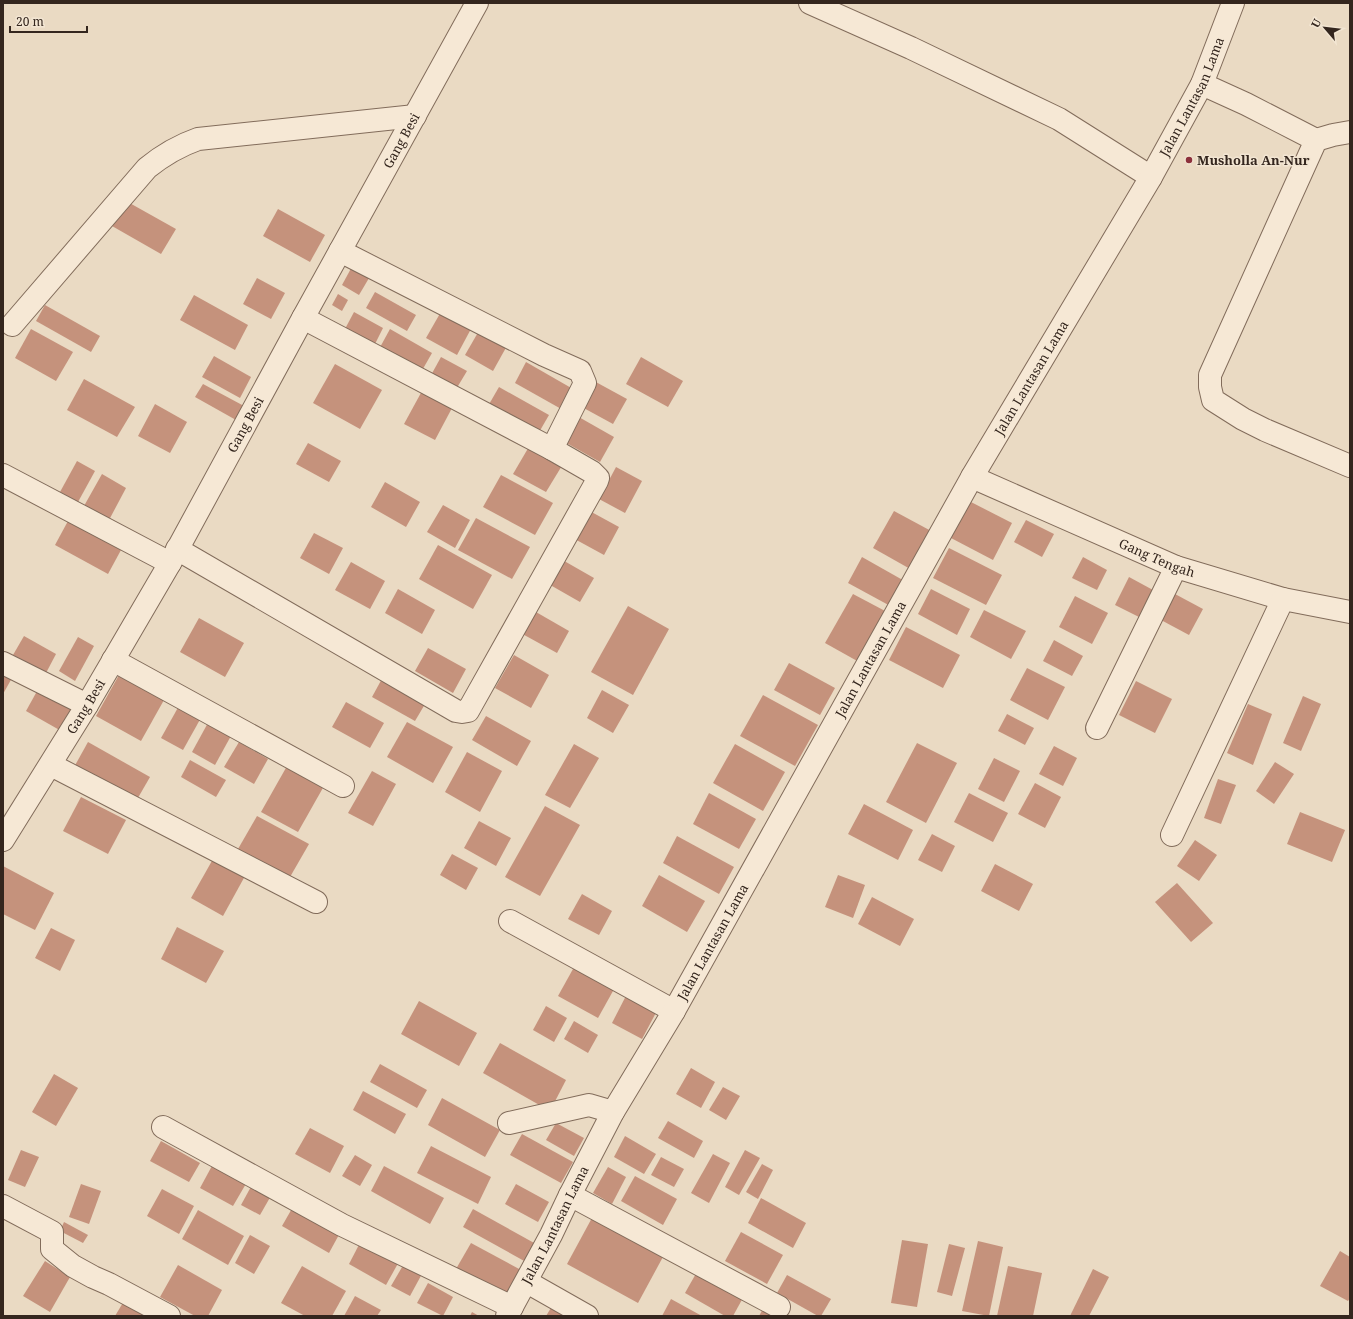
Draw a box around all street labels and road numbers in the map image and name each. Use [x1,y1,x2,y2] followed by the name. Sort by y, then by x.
[1155,34,1228,161] street label: Jalan Lantasan Lama
[378,110,424,172] street label: Gang Besi
[989,317,1072,439] street label: Jalan Lantasan Lama
[223,393,268,456] street label: Gang Besi
[1116,534,1197,581] street label: Gang Tengah
[830,597,910,721] street label: Jalan Lantasan Lama
[62,676,109,737] street label: Gang Besi
[672,880,752,1004] street label: Jalan Lantasan Lama
[517,1162,593,1288] street label: Jalan Lantasan Lama

